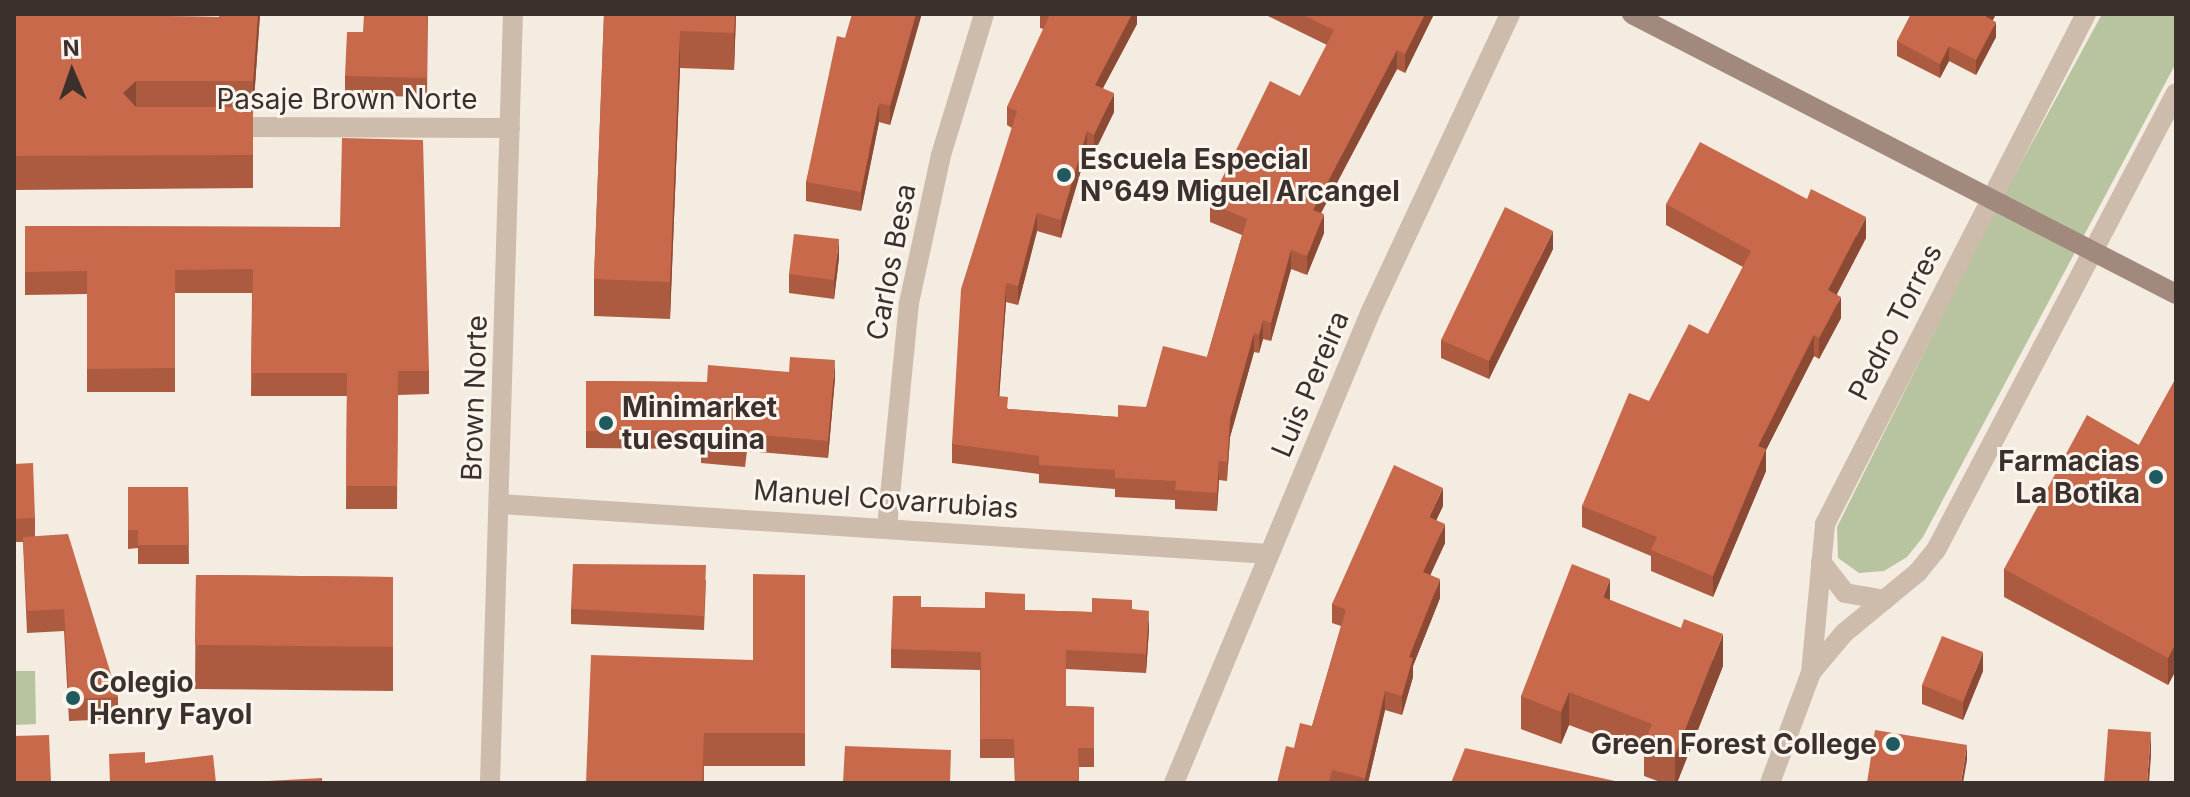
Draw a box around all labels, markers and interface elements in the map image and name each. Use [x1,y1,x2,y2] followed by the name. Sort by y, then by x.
[32,32,112,112] north arrow
[62,35,80,61] text: N
[216,82,478,116] street label: Pasaje Brown Norte
[1080,142,1400,208] place label: Escuela Especial N°649 Miguel Arcangel
[1055,166,1073,184] marker: Escuela Especial N°649 Miguel Arcangel
[859,181,923,343] street label: Carlos Besa
[1841,238,1949,406] street label: Pedro Torres
[1264,306,1356,462] street label: Luis Pereira
[454,314,494,482] street label: Brown Norte
[622,390,777,456] place label: Minimarket tu esquina
[597,414,615,432] marker: Minimarket tu esquina
[1998,444,2140,510] place label: Farmacias La Botika
[2147,468,2165,486] marker: Farmacias La Botika
[752,473,1020,525] street label: Manuel Covarrubias
[89,665,252,731] place label: Colegio Henry Fayol
[64,689,82,707] marker: Colegio Henry Fayol
[1591,727,1877,761] place label: Green Forest College
[1884,735,1902,753] marker: Green Forest College

